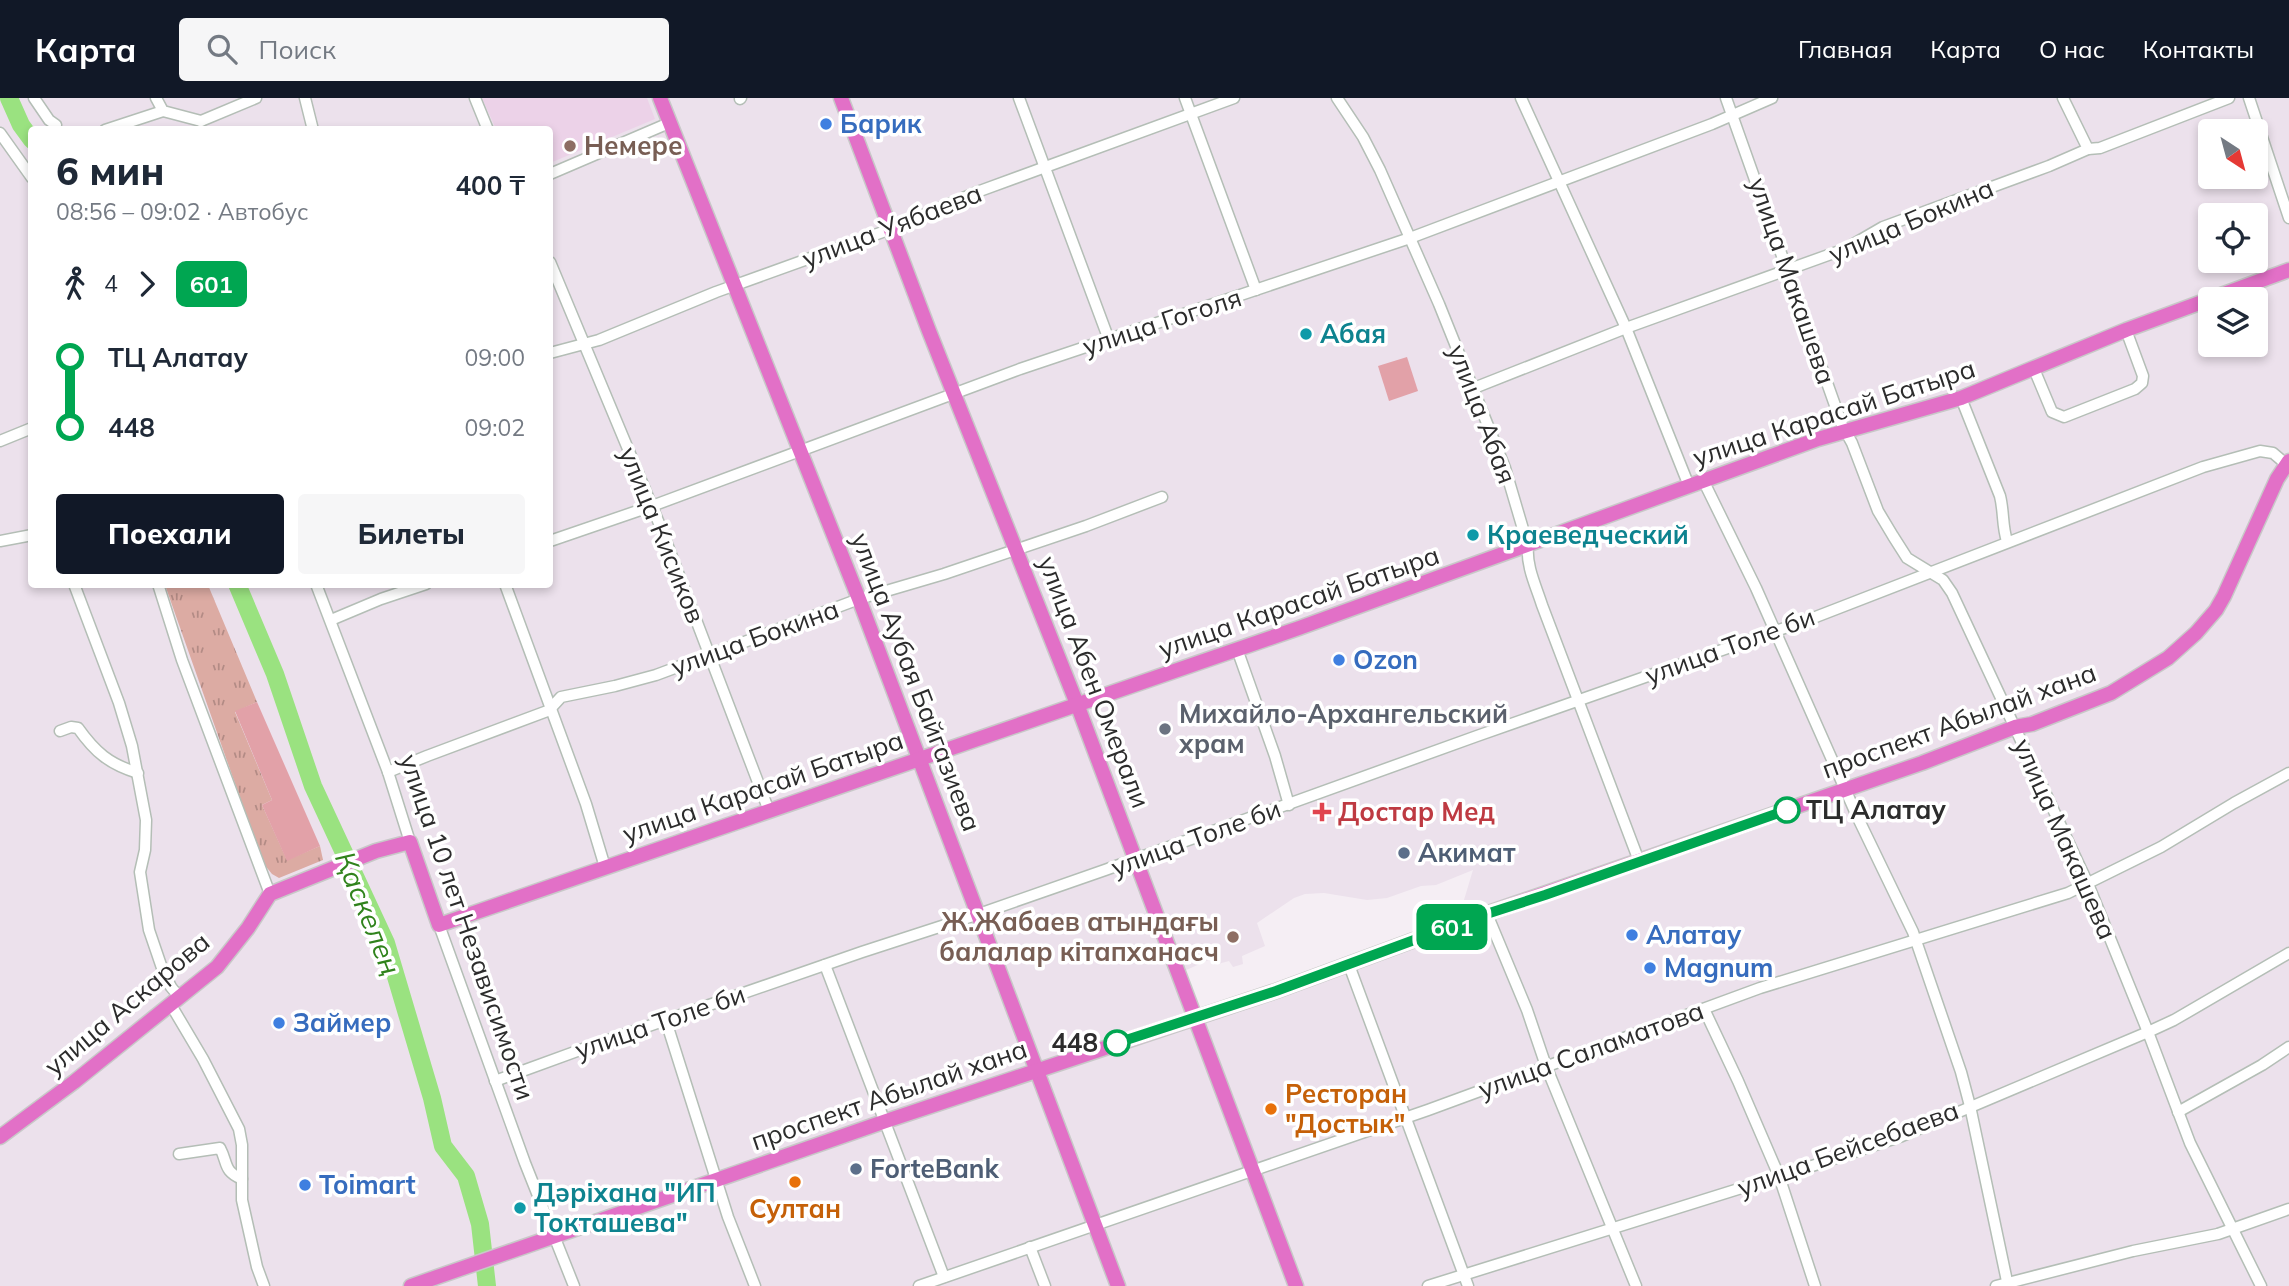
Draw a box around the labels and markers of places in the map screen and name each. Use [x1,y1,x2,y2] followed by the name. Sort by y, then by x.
[840,107,922,140] place label: Барик
[818,116,834,132] marker: Барик
[584,129,683,162] place label: Немере
[562,138,578,154] marker: Немере
[1320,317,1386,350] place label: Абая
[1298,326,1314,342] marker: Абая
[1487,518,1689,551] place label: Краеведческий
[1465,527,1481,543] marker: Краеведческий
[1353,643,1418,676] place label: Ozon
[1331,652,1347,668] marker: Ozon
[1178,697,1508,760] place label: Михайло-Архангельский храм
[1157,721,1173,737] marker: Михайло-Архангельский храм
[1806,793,1946,826] place label: ТЦ Алатау
[1338,795,1495,828] place label: Достар Мед
[1774,797,1800,823] marker: ТЦ Алатау
[1312,802,1332,822] marker: Достар Мед
[1418,836,1516,869] place label: Акимат
[1396,845,1412,861] marker: Акимат
[939,905,1219,968] place label: Ж.Жабаев атындағы балалар кітапханасч
[1646,918,1742,951] place label: Алатау
[1624,927,1640,943] marker: Алатау
[1225,929,1241,945] marker: Ж.Жабаев атындағы балалар кітапханасч
[1664,951,1773,984] place label: Magnum
[1642,960,1658,976] marker: Magnum
[293,1006,391,1039] place label: Займер
[271,1015,287,1031] marker: Займер
[1051,1026,1098,1059] place label: 448
[1104,1030,1130,1056] marker: 448
[1285,1077,1407,1140] place label: Ресторан "Достык"
[1263,1101,1279,1117] marker: Ресторан "Достык"
[870,1152,999,1185] place label: ForteBank
[848,1161,864,1177] marker: ForteBank
[319,1168,416,1201] place label: Toimart
[787,1174,803,1190] marker: Султан
[534,1176,716,1239] place label: Дәріхана "ИП Токташева"
[297,1177,313,1193] marker: Toimart
[749,1192,841,1225] place label: Султан
[512,1200,528,1216] marker: Дәріхана "ИП Токташева"

